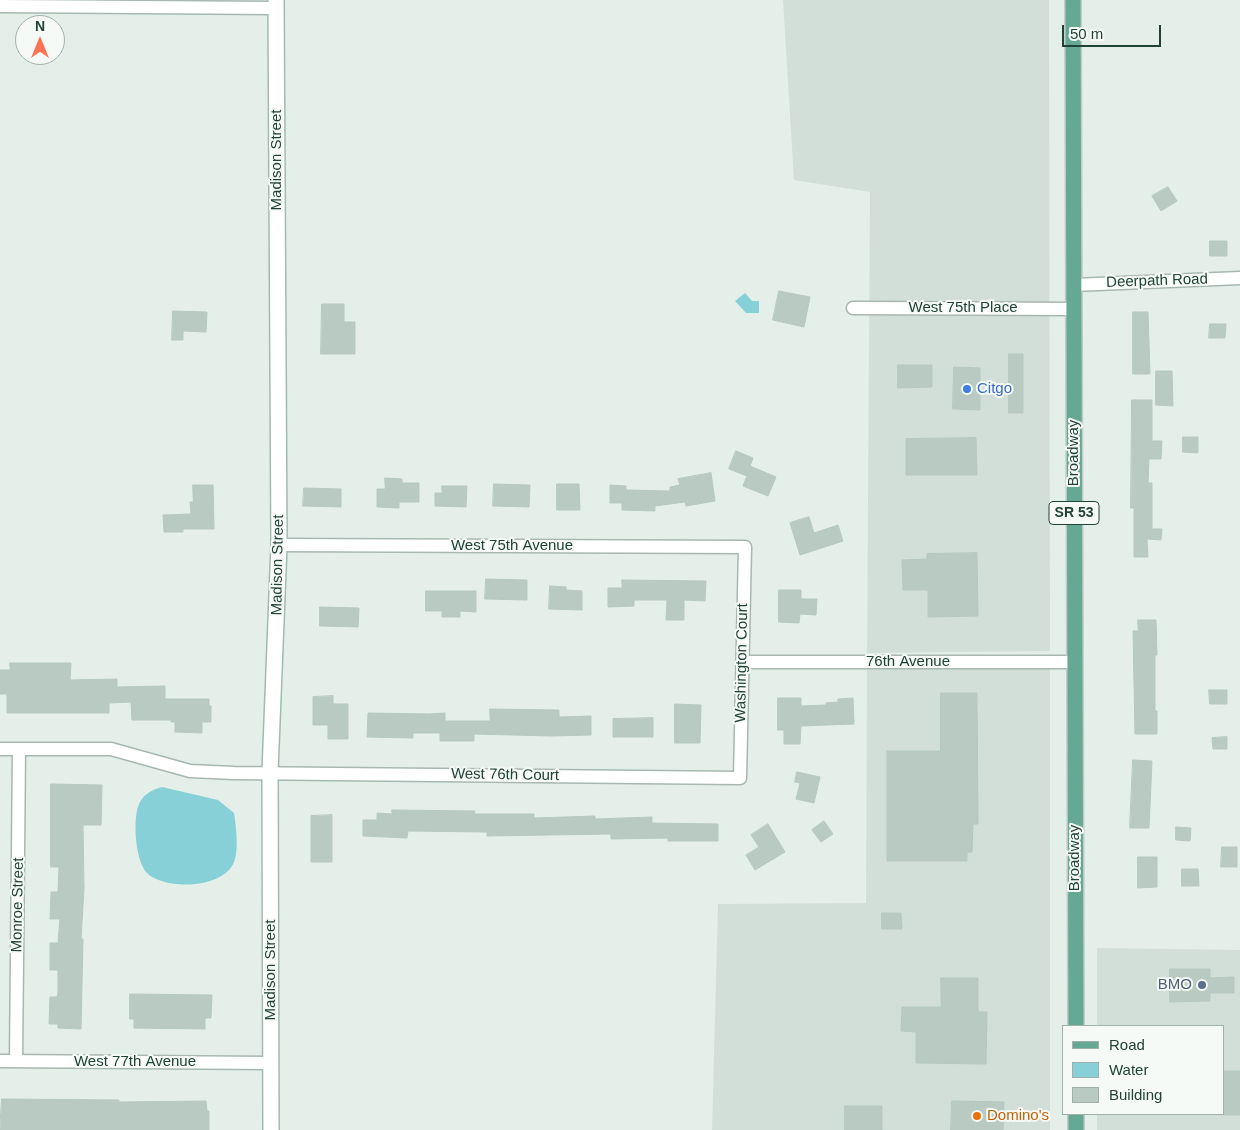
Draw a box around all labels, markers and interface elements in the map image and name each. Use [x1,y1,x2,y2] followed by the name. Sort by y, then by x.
[15,15,65,65] north arrow
[1065,15,1164,47] scale bar
[35,18,45,34] text: N
[1070,25,1103,42] text: 50 m
[268,110,286,210] street label: Madison Street
[1106,270,1208,292] street label: Deerpath Road
[909,299,1017,317] street label: West 75th Place
[977,380,1012,398] place label: Citgo
[961,383,973,395] marker: Citgo
[1065,420,1083,486] street label: Broadway
[1049,502,1099,524] road number: SR 53
[268,514,288,616] street label: Madison Street
[451,537,573,555] street label: West 75th Avenue
[732,603,752,723] street label: Washington Court
[866,653,950,671] street label: 76th Avenue
[451,765,559,785] street label: West 76th Court
[1066,825,1084,891] street label: Broadway
[8,857,28,953] street label: Monroe Street
[262,920,280,1020] street label: Madison Street
[1158,976,1192,994] place label: BMO
[1196,979,1208,991] marker: BMO
[1062,1025,1225,1115] legend
[1109,1036,1145,1053] text: Road
[74,1053,196,1071] street label: West 77th Avenue
[1109,1061,1148,1078] text: Water
[1109,1086,1162,1103] text: Building
[987,1107,1049,1125] place label: Domino's
[971,1110,983,1122] marker: Domino's

